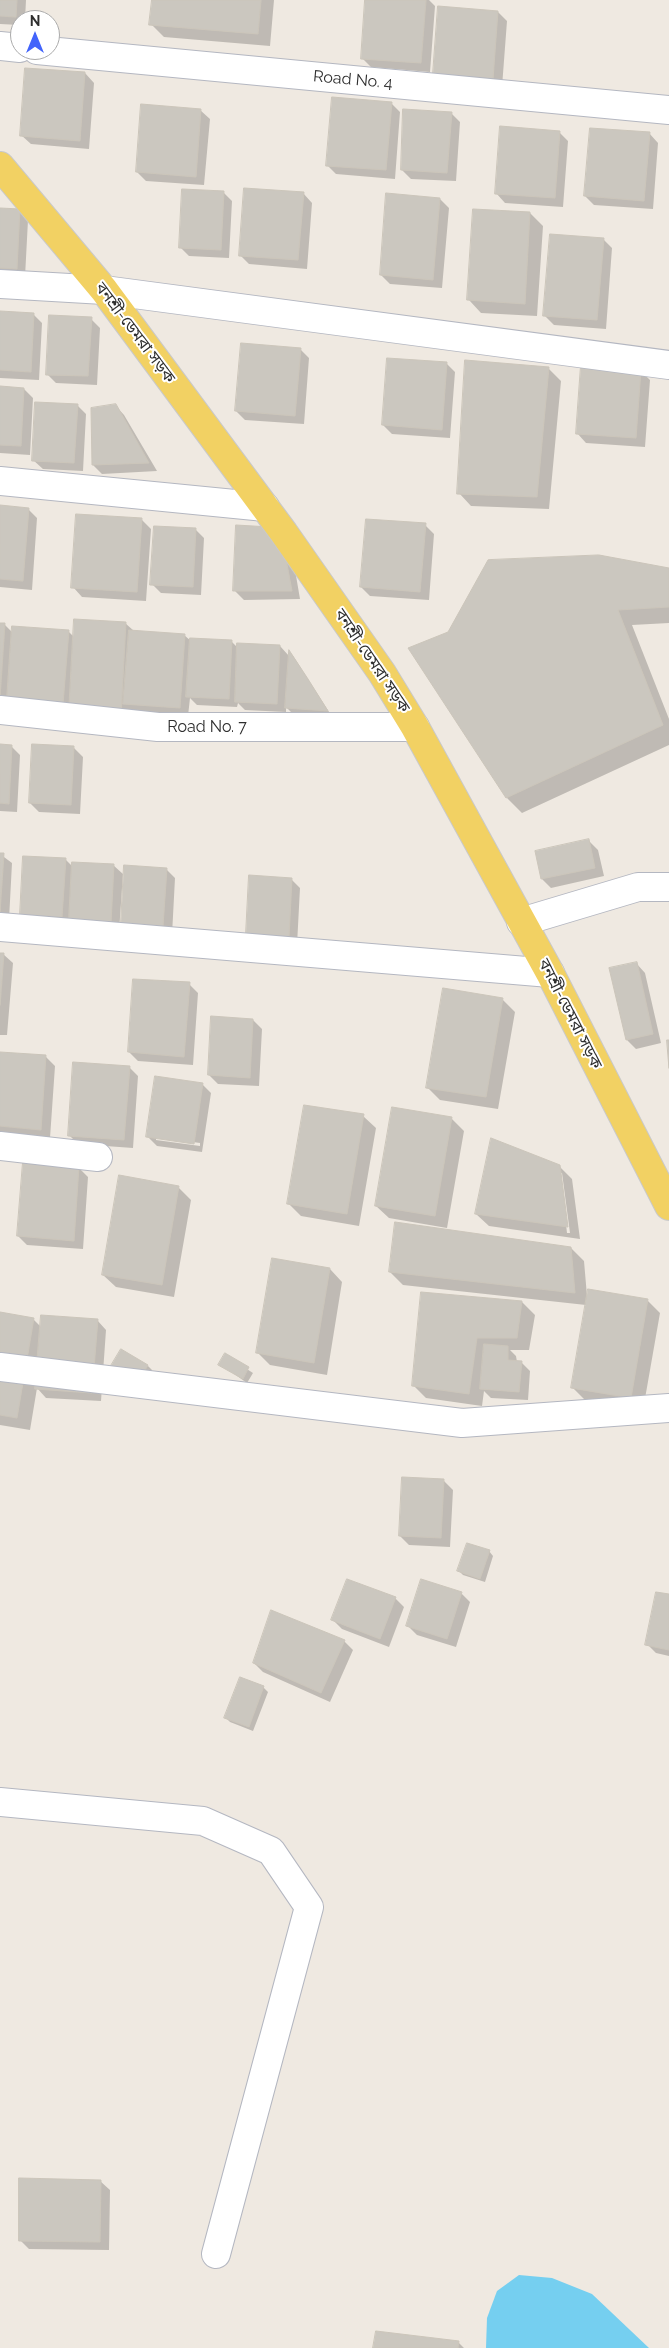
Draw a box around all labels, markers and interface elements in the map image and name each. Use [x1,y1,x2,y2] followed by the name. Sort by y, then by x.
[10,10,60,60] north arrow
[30,13,40,29] text: N
[312,67,394,93] street label: Road No. 4
[91,279,179,387] street label: বনশ্রী-ডেমরা সড়ক
[330,606,414,716] street label: বনশ্রী-ডেমরা সড়ক
[167,717,247,737] street label: Road No. 7
[534,956,606,1072] street label: বনশ্রী-ডেমরা সড়ক

